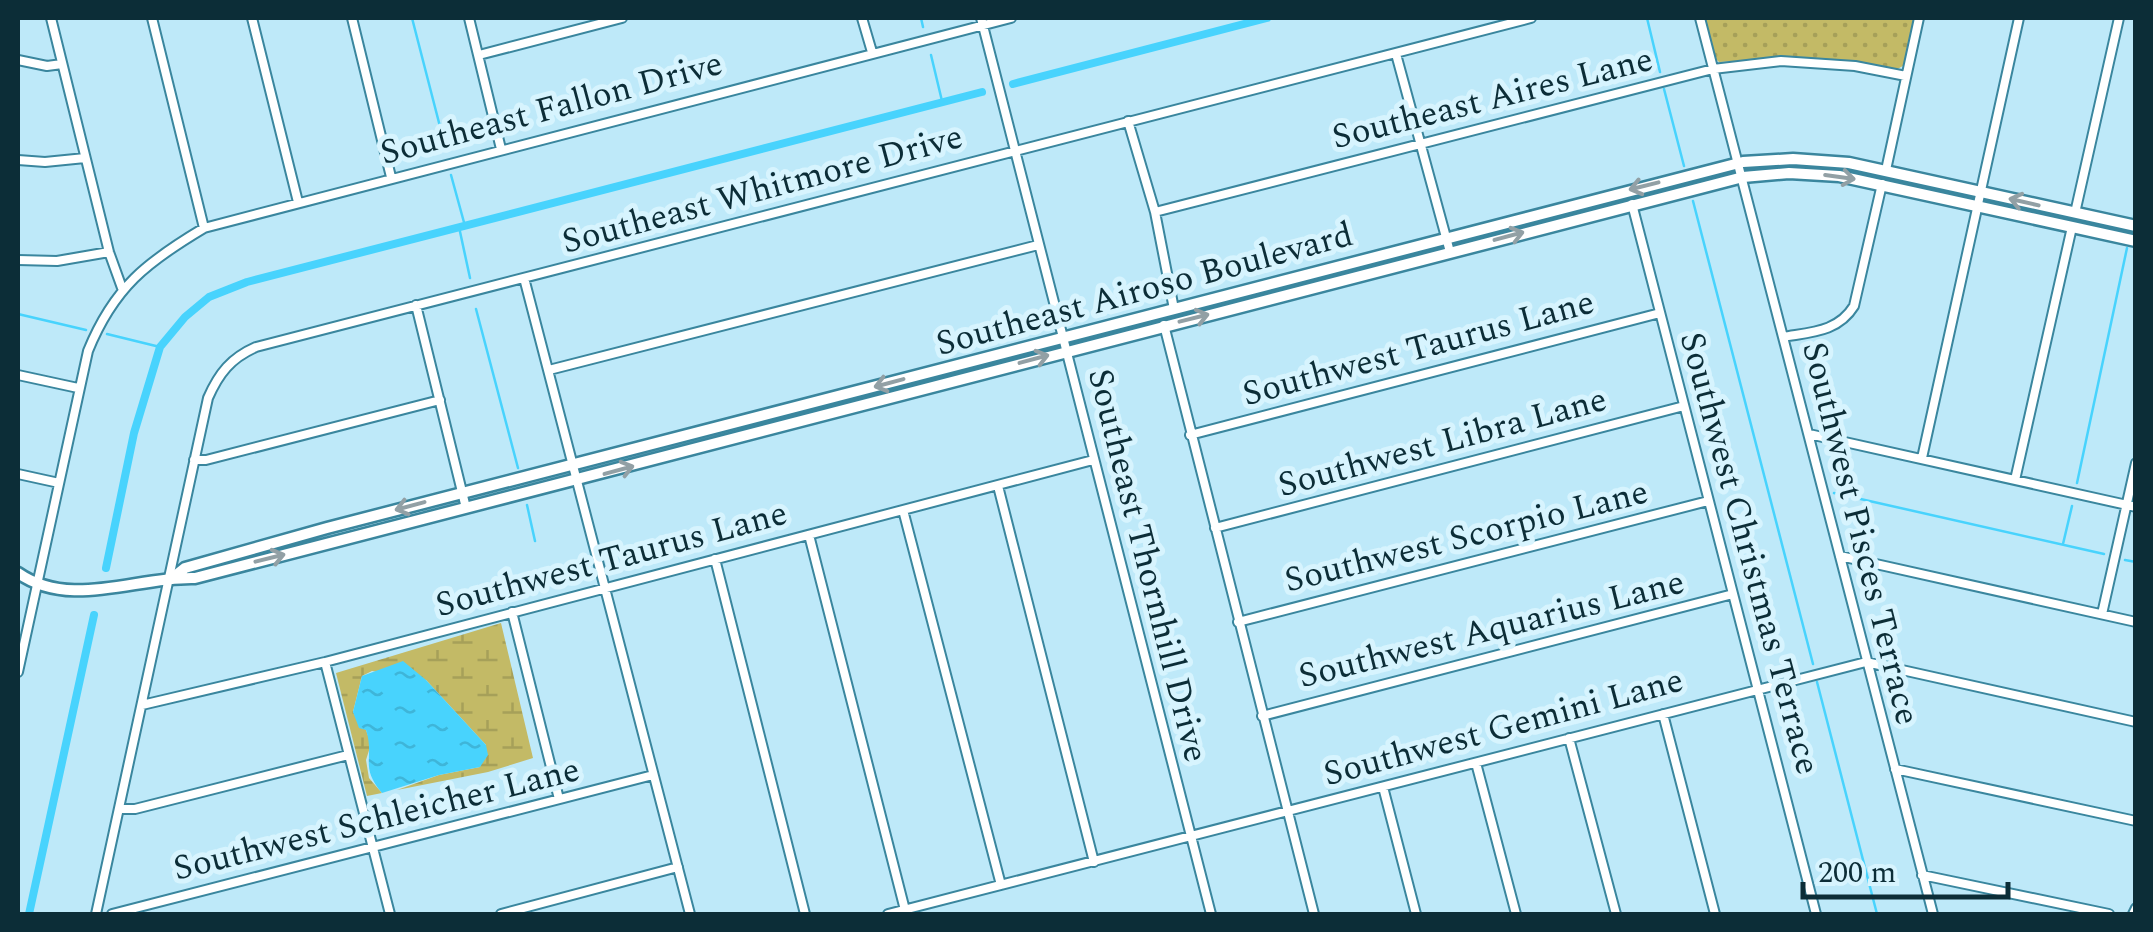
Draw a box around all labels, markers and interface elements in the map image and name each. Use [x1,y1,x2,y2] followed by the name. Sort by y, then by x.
[1326,33,1658,164] street label: Southeast Aires Lane
[374,37,729,180] street label: Southeast Fallon Drive
[556,110,969,269] street label: Southeast Whitmore Drive
[1823,168,1855,186] one-way arrow
[1629,178,1660,197] one-way arrow
[2008,192,2040,210] one-way arrow
[930,208,1359,371] street label: Southeast Airoso Boulevard
[1493,226,1524,245] one-way arrow
[1237,276,1600,421] street label: Southwest Taurus Lane
[1178,307,1209,326] one-way arrow
[1665,326,1834,781] street label: Southwest Christmas Terrace
[1787,336,1934,731] street label: Southwest Pisces Terrace
[1018,349,1049,368] one-way arrow
[1073,363,1222,768] street label: Southeast Thornhill Drive
[1272,373,1613,512] street label: Southwest Libra Lane
[874,374,906,393] one-way arrow
[603,460,634,478] one-way arrow
[1279,466,1654,607] street label: Southwest Scorpio Lane
[430,487,793,632] street label: Southwest Taurus Lane
[395,498,426,517] one-way arrow
[254,548,285,567] one-way arrow
[1293,556,1690,703] street label: Southwest Aquarius Lane
[1318,654,1689,801] street label: Southwest Gemini Lane
[167,743,585,896] street label: Southwest Schleicher Lane
[1803,837,2008,899] scale bar
[1818,850,1896,896] text: 200 m

